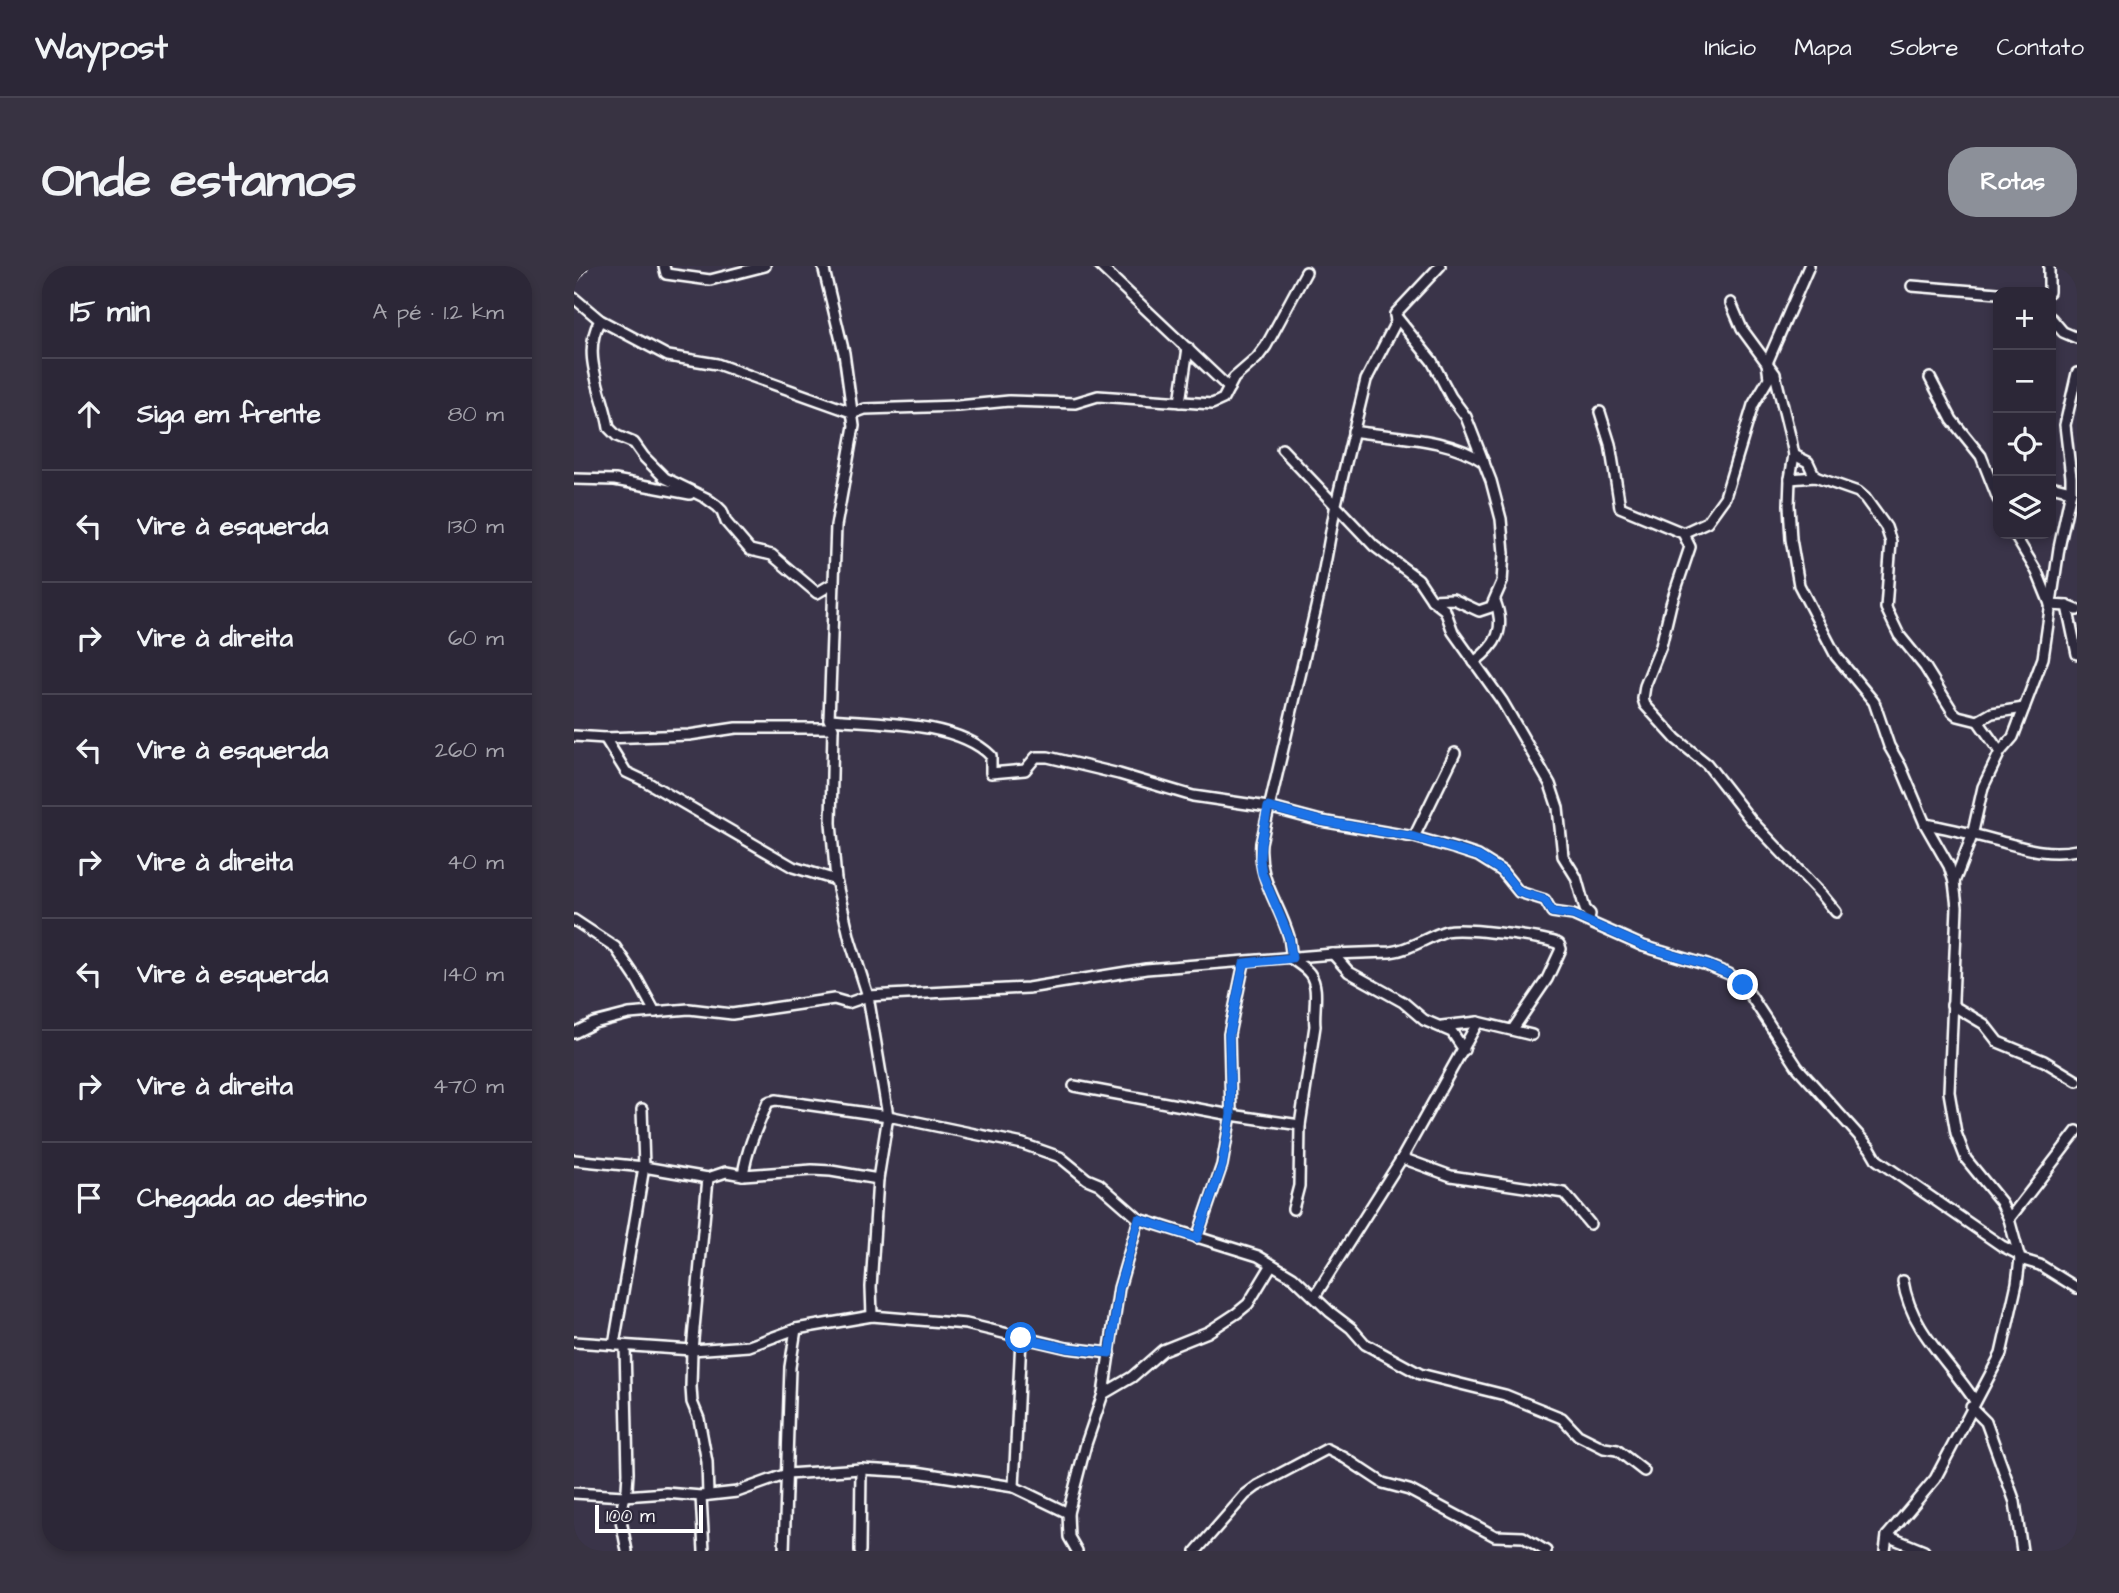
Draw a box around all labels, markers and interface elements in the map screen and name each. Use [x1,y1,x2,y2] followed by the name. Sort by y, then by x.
[35,25,168,71] text: Waypost
[1705,31,1756,65] text: Início
[1794,31,1852,65] text: Mapa
[1890,31,1958,65] text: Sobre
[1996,31,2084,65] text: Contato
[1948,147,2077,217] button: Rotas
[42,148,357,216] text: Onde estamos
[1993,287,2056,539] map controls
[1993,287,2056,350] button: +
[70,291,150,333] text: 15 min
[373,296,504,328] text: A pé · 1.2 km
[1993,350,2056,413] button: −
[70,395,108,433] icon: ahead
[137,396,321,432] text: Siga em frente
[447,398,504,430] text: 80 m
[1993,413,2056,476] button: locate
[1993,476,2056,539] button: layers
[70,507,108,545] icon: left
[137,508,328,544] text: Vire à esquerda
[448,510,504,542] text: 130 m
[70,619,108,657] icon: right
[137,620,293,656] text: Vire à direita
[448,622,504,654] text: 60 m
[70,731,108,769] icon: left
[137,732,328,768] text: Vire à esquerda
[435,734,504,766] text: 260 m
[70,843,108,881] icon: right
[137,844,293,880] text: Vire à direita
[447,846,504,878] text: 40 m
[70,955,108,993] icon: left
[137,956,328,992] text: Vire à esquerda
[444,958,504,990] text: 140 m
[1727,969,1758,1000] route end
[70,1067,108,1105] icon: right
[137,1068,293,1104] text: Vire à direita
[433,1070,504,1102] text: 470 m
[70,1179,108,1217] icon: arrive
[137,1180,367,1216] text: Chegada ao destino
[1005,1322,1036,1353] route start
[595,1502,704,1534] scale bar
[606,1503,655,1530] text: 100 m

